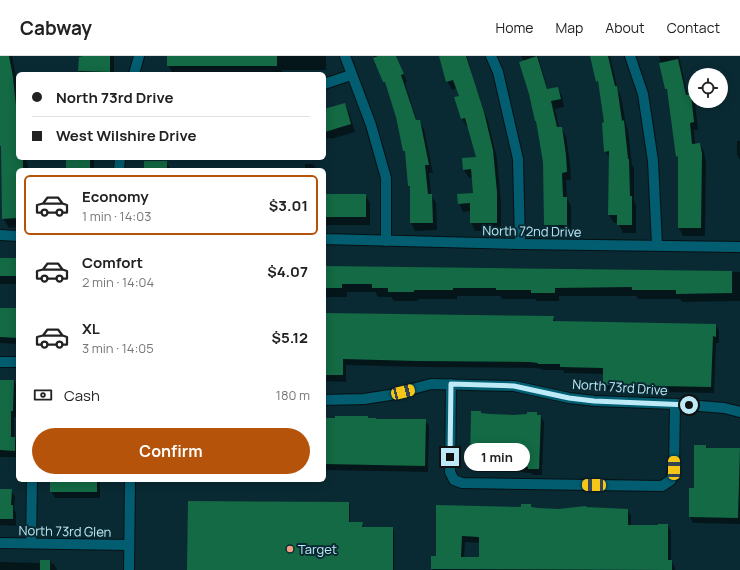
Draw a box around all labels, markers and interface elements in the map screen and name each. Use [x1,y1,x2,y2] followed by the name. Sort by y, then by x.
[20,15,92,41] text: Cabway
[496,18,533,37] text: Home
[555,18,583,37] text: Map
[605,18,645,37] text: About
[667,18,720,37] text: Contact
[688,68,728,108] map controls
[688,68,728,108] button: locate
[56,87,173,108] text: North 73rd Drive
[56,125,196,146] text: West Wilshire Drive
[82,186,149,207] text: Economy
[34,187,70,223] icon: car
[269,195,308,216] text: $3.01
[82,207,151,225] text: 1 min · 14:03
[482,221,582,241] street label: North 72nd Drive
[82,252,143,273] text: Comfort
[34,253,70,289] icon: car
[267,261,308,282] text: $4.07
[82,273,154,291] text: 2 min · 14:04
[82,318,100,339] text: XL
[34,319,70,355] icon: car
[272,327,308,348] text: $5.12
[82,339,154,357] text: 3 min · 14:05
[572,375,669,399] street label: North 73rd Drive
[390,383,416,401] car
[32,384,54,406] icon: cash
[64,385,100,406] text: Cash
[276,386,310,404] text: 180 m
[680,396,698,414] route start
[32,428,310,474] button: Confirm
[464,443,530,471] callout: 1 min
[441,448,459,466] route end
[481,448,513,466] text: 1 min
[668,456,680,480] car
[582,479,606,491] car
[18,521,112,541] street label: North 73rd Glen
[298,540,337,558] place label: Target
[285,544,295,554] marker: Target

